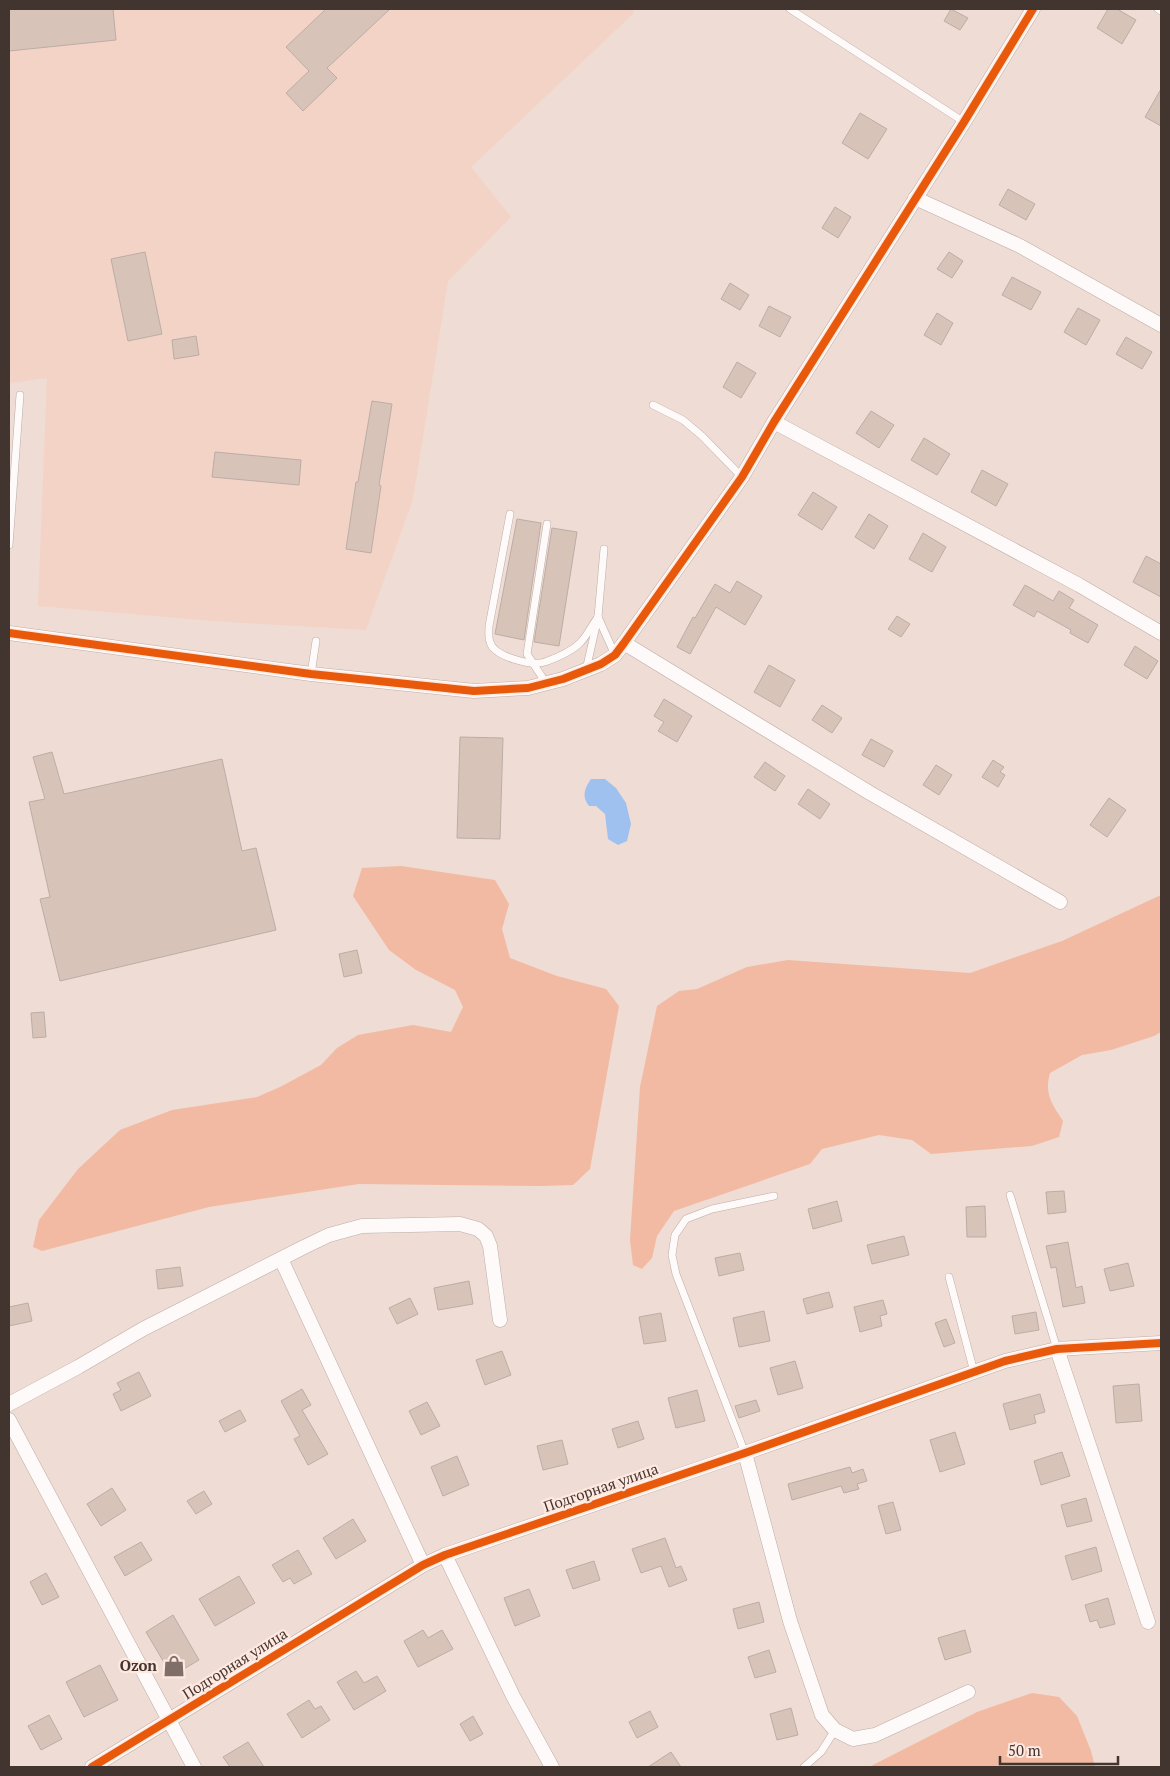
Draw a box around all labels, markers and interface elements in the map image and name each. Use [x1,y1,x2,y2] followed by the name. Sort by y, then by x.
[541,1458,661,1516] street label: Подгорная улица
[178,1623,291,1703] street label: Подгорная улица
[161,1653,187,1679] shop icon: Ozon
[120,1655,157,1675] place label: Ozon
[1000,1734,1118,1766] scale bar
[1008,1740,1041,1760] text: 50 m

